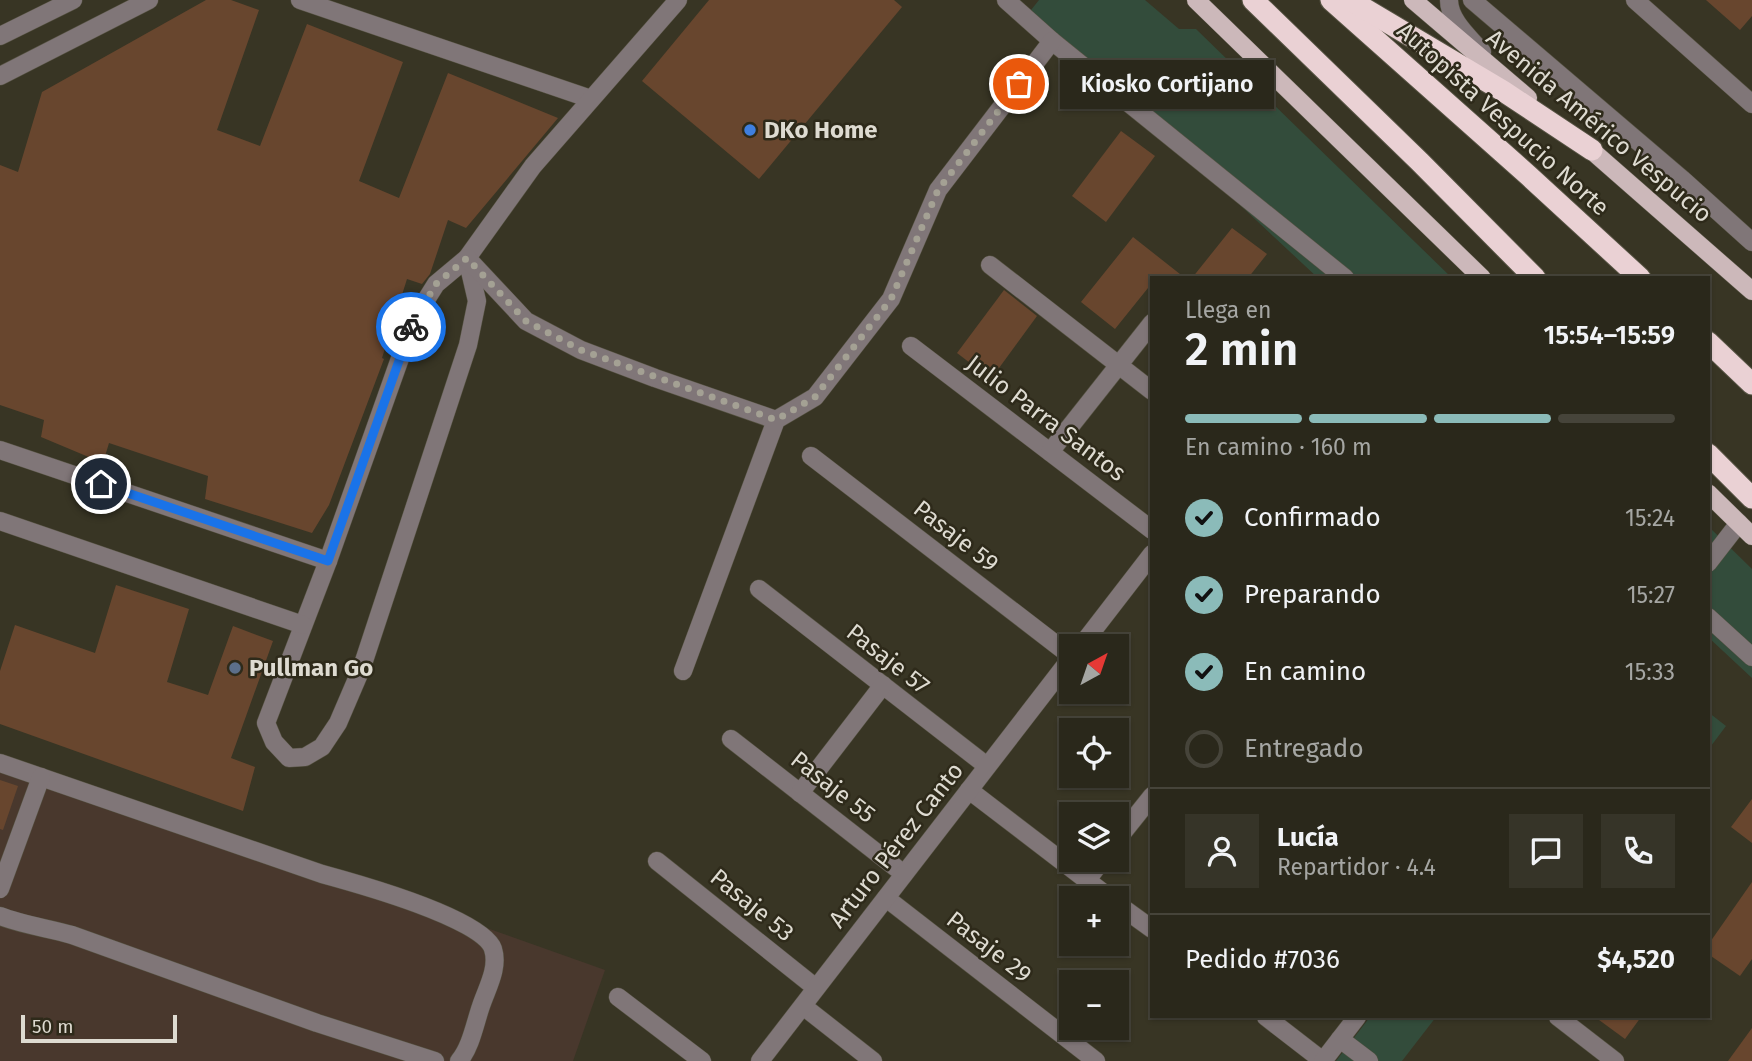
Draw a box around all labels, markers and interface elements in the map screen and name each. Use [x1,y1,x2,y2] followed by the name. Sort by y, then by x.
[1391,17,1615,221] street label: Autopista Vespucio Norte
[1481,24,1717,228] street label: Avenida Américo Vespucio
[989,54,1049,114] pin
[1061,60,1274,108] callout: Kiosko Cortijano
[1000,65,1038,103] icon: bag
[1081,70,1253,98] text: Kiosko Cortijano
[764,116,878,144] place label: DKo Home
[742,122,758,138] marker: DKo Home
[376,292,446,362] courier
[1185,296,1271,324] text: Llega en
[392,308,430,346] icon: bike
[1543,320,1675,351] text: 15:54–15:59
[1185,322,1298,377] text: 2 min
[961,349,1131,487] street label: Julio Parra Santos
[1185,433,1372,461] text: En camino · 160 m
[71,454,131,514] pin
[82,465,120,503] icon: home
[908,494,1004,578] street label: Pasaje 59
[1185,499,1223,537] icon: check
[1244,502,1381,533] text: Confirmado
[1625,504,1675,532] text: 15:24
[1185,576,1223,614] icon: check
[1244,579,1381,610] text: Preparando
[1627,581,1675,609] text: 15:27
[841,618,935,700] street label: Pasaje 57
[1059,634,1129,704] north arrow
[1059,634,1129,1040] map controls
[1185,653,1223,691] icon: check
[249,654,373,682] place label: Pullman Go
[1244,656,1366,687] text: En camino
[1625,658,1675,686] text: 15:33
[227,660,243,676] marker: Pullman Go
[1059,718,1129,788] button: locate
[1244,733,1364,764] text: Entregado
[785,745,881,829] street label: Pasaje 55
[823,757,969,933] street label: Arturo Pérez Canto
[1059,802,1129,872] button: layers
[1185,814,1259,888] button: person
[1509,814,1583,888] button: chat
[1601,814,1675,888] button: phone
[1277,822,1339,853] text: Lucía
[1277,853,1436,881] text: Repartidor · 4.4
[705,863,799,947] street label: Pasaje 53
[1059,886,1129,956] button: +
[941,905,1037,989] street label: Pasaje 29
[1185,944,1340,975] text: Pedido #7036
[1597,944,1675,975] text: $4,520
[1059,970,1129,1040] button: −
[21,1012,177,1044] scale bar
[32,1015,73,1038] text: 50 m

